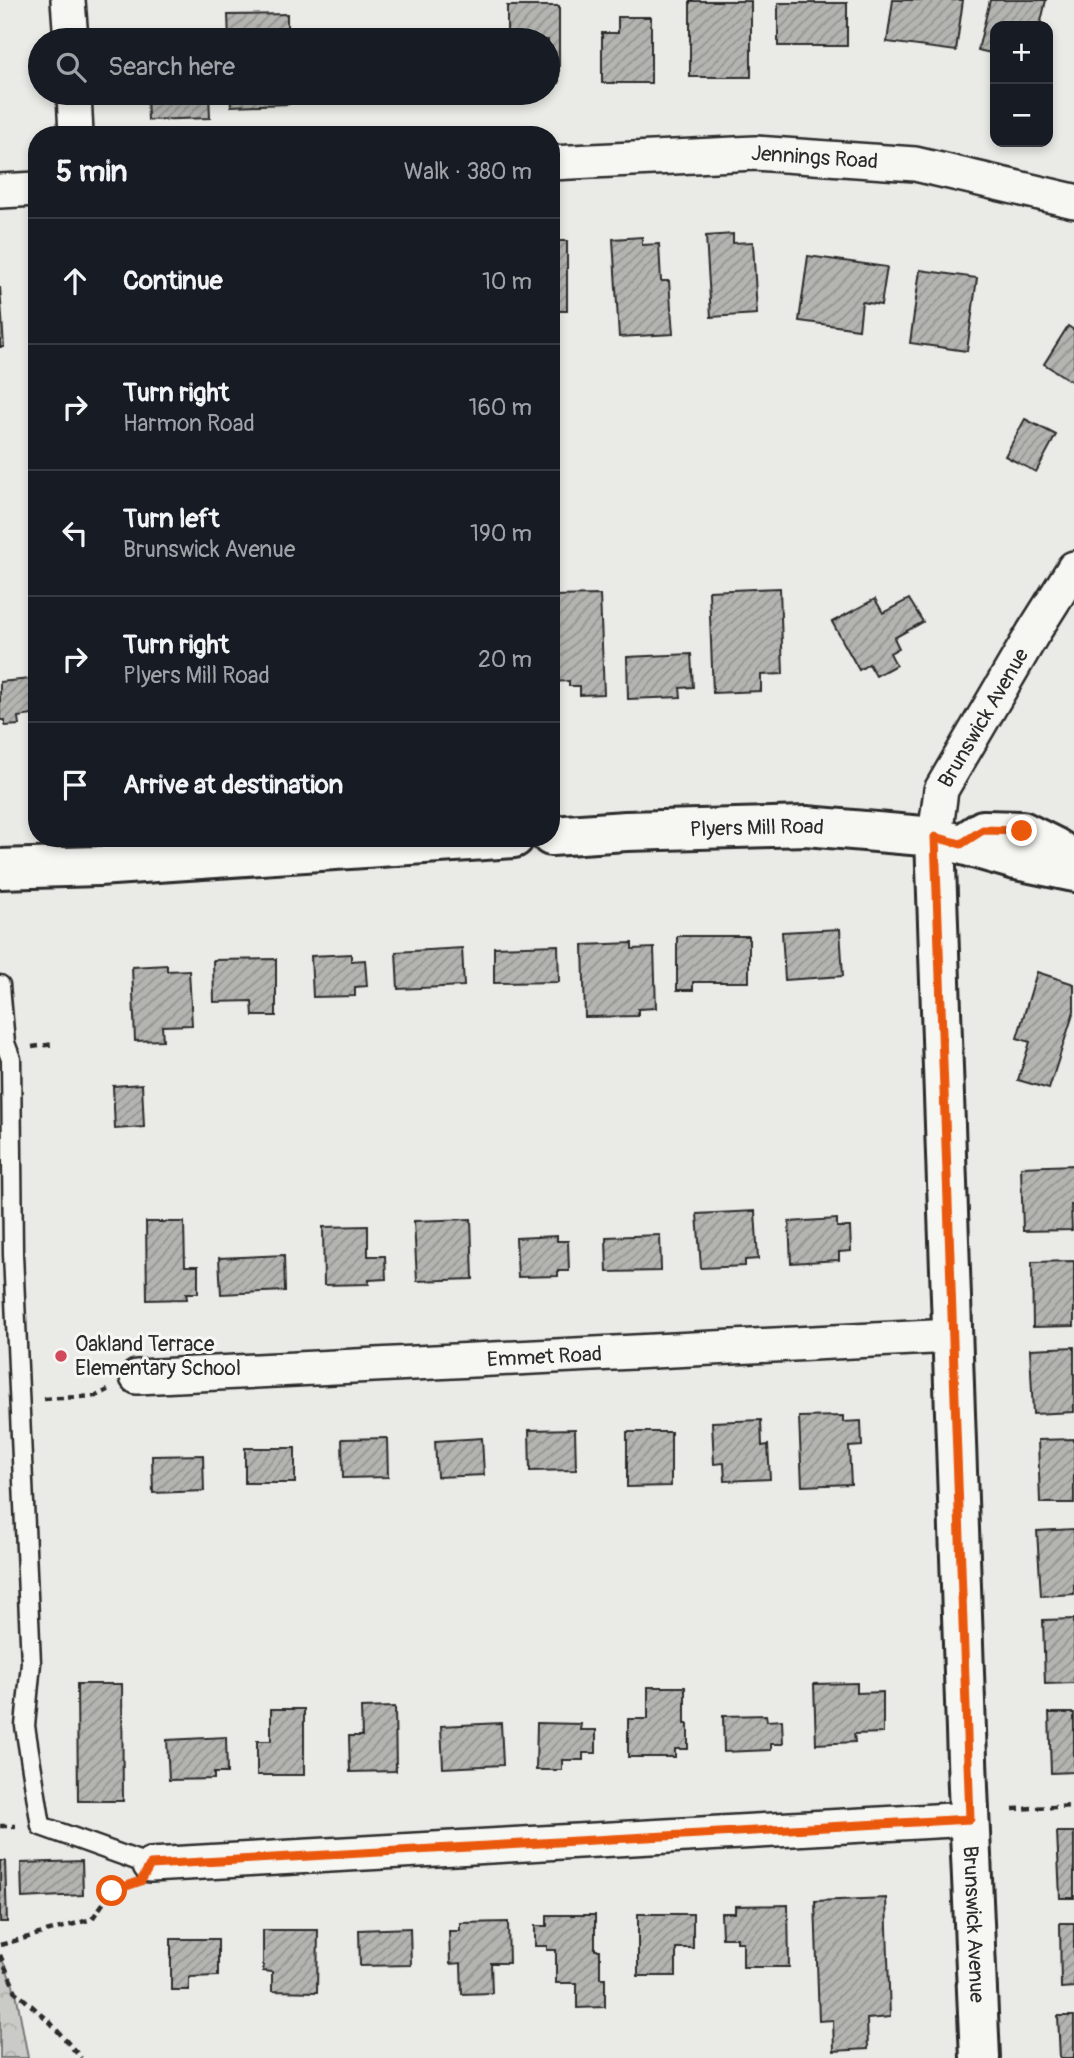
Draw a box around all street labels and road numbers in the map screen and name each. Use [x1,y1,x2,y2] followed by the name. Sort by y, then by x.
[750,139,879,175] street label: Jennings Road
[932,643,1035,793] street label: Brunswick Avenue
[689,812,825,843] street label: Plyers Mill Road
[486,1340,603,1373] street label: Emmet Road
[957,1845,991,2004] street label: Brunswick Avenue

